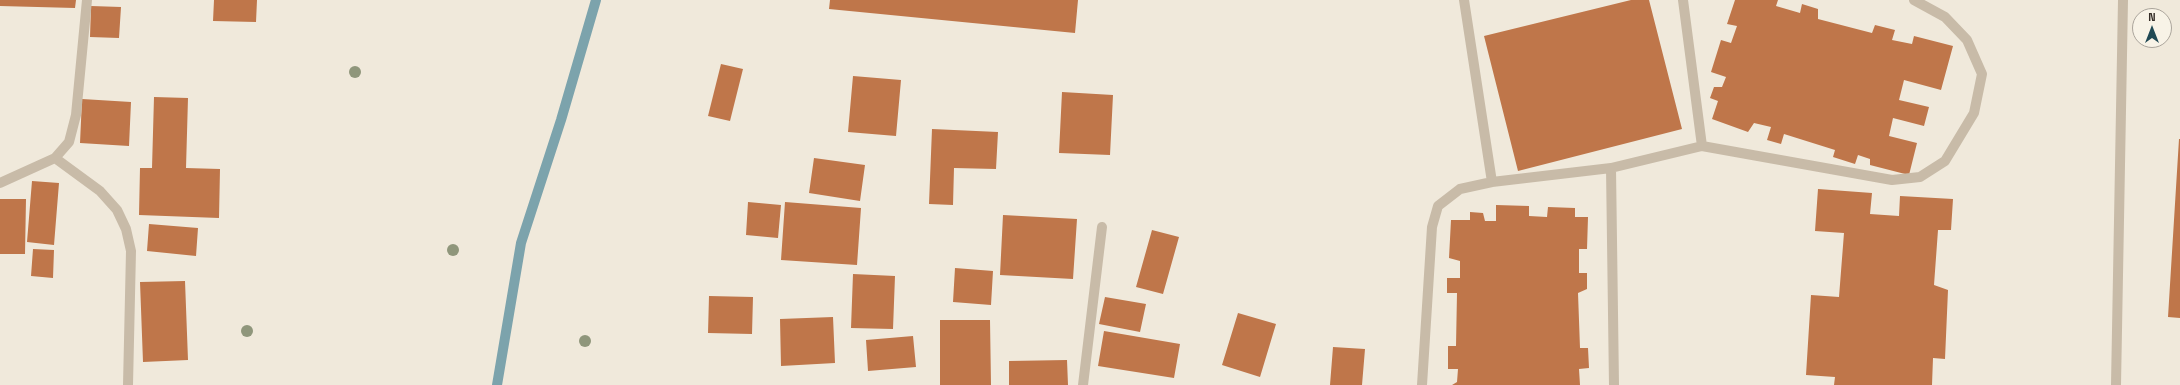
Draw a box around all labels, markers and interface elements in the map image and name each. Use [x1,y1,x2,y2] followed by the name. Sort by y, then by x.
[2132,8,2172,48] north arrow
[2148,10,2156,24] text: N

